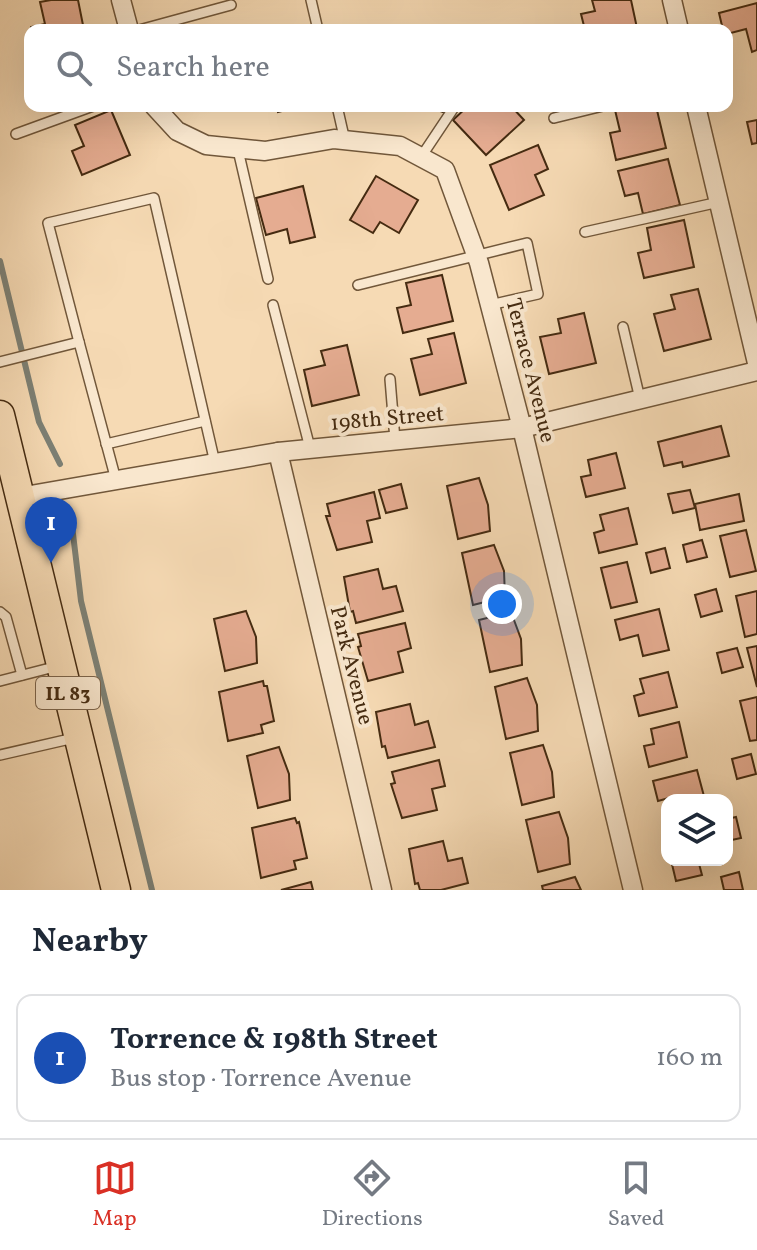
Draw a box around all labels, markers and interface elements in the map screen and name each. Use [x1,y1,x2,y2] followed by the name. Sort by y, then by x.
[24,24,733,112] search box
[52,46,96,90] icon: search
[116,47,270,89] text: Search here
[497,295,562,446] street label: Terrace Avenue
[329,399,446,440] street label: 198th Street
[25,497,77,563] pin: 1
[482,584,522,624] your location
[321,603,380,728] street label: Park Avenue
[36,677,100,709] road number: IL 83
[661,794,733,866] map controls
[661,794,733,866] button: layers
[32,919,148,966] text: Nearby
[110,1019,438,1061] text: Torrence & 198th Street
[55,1040,65,1076] text: 1
[656,1040,723,1076] text: 160 m
[110,1061,412,1097] text: Bus stop · Torrence Avenue
[93,1156,137,1235] tab: Map
[322,1156,423,1235] tab: Directions
[608,1156,664,1235] tab: Saved

